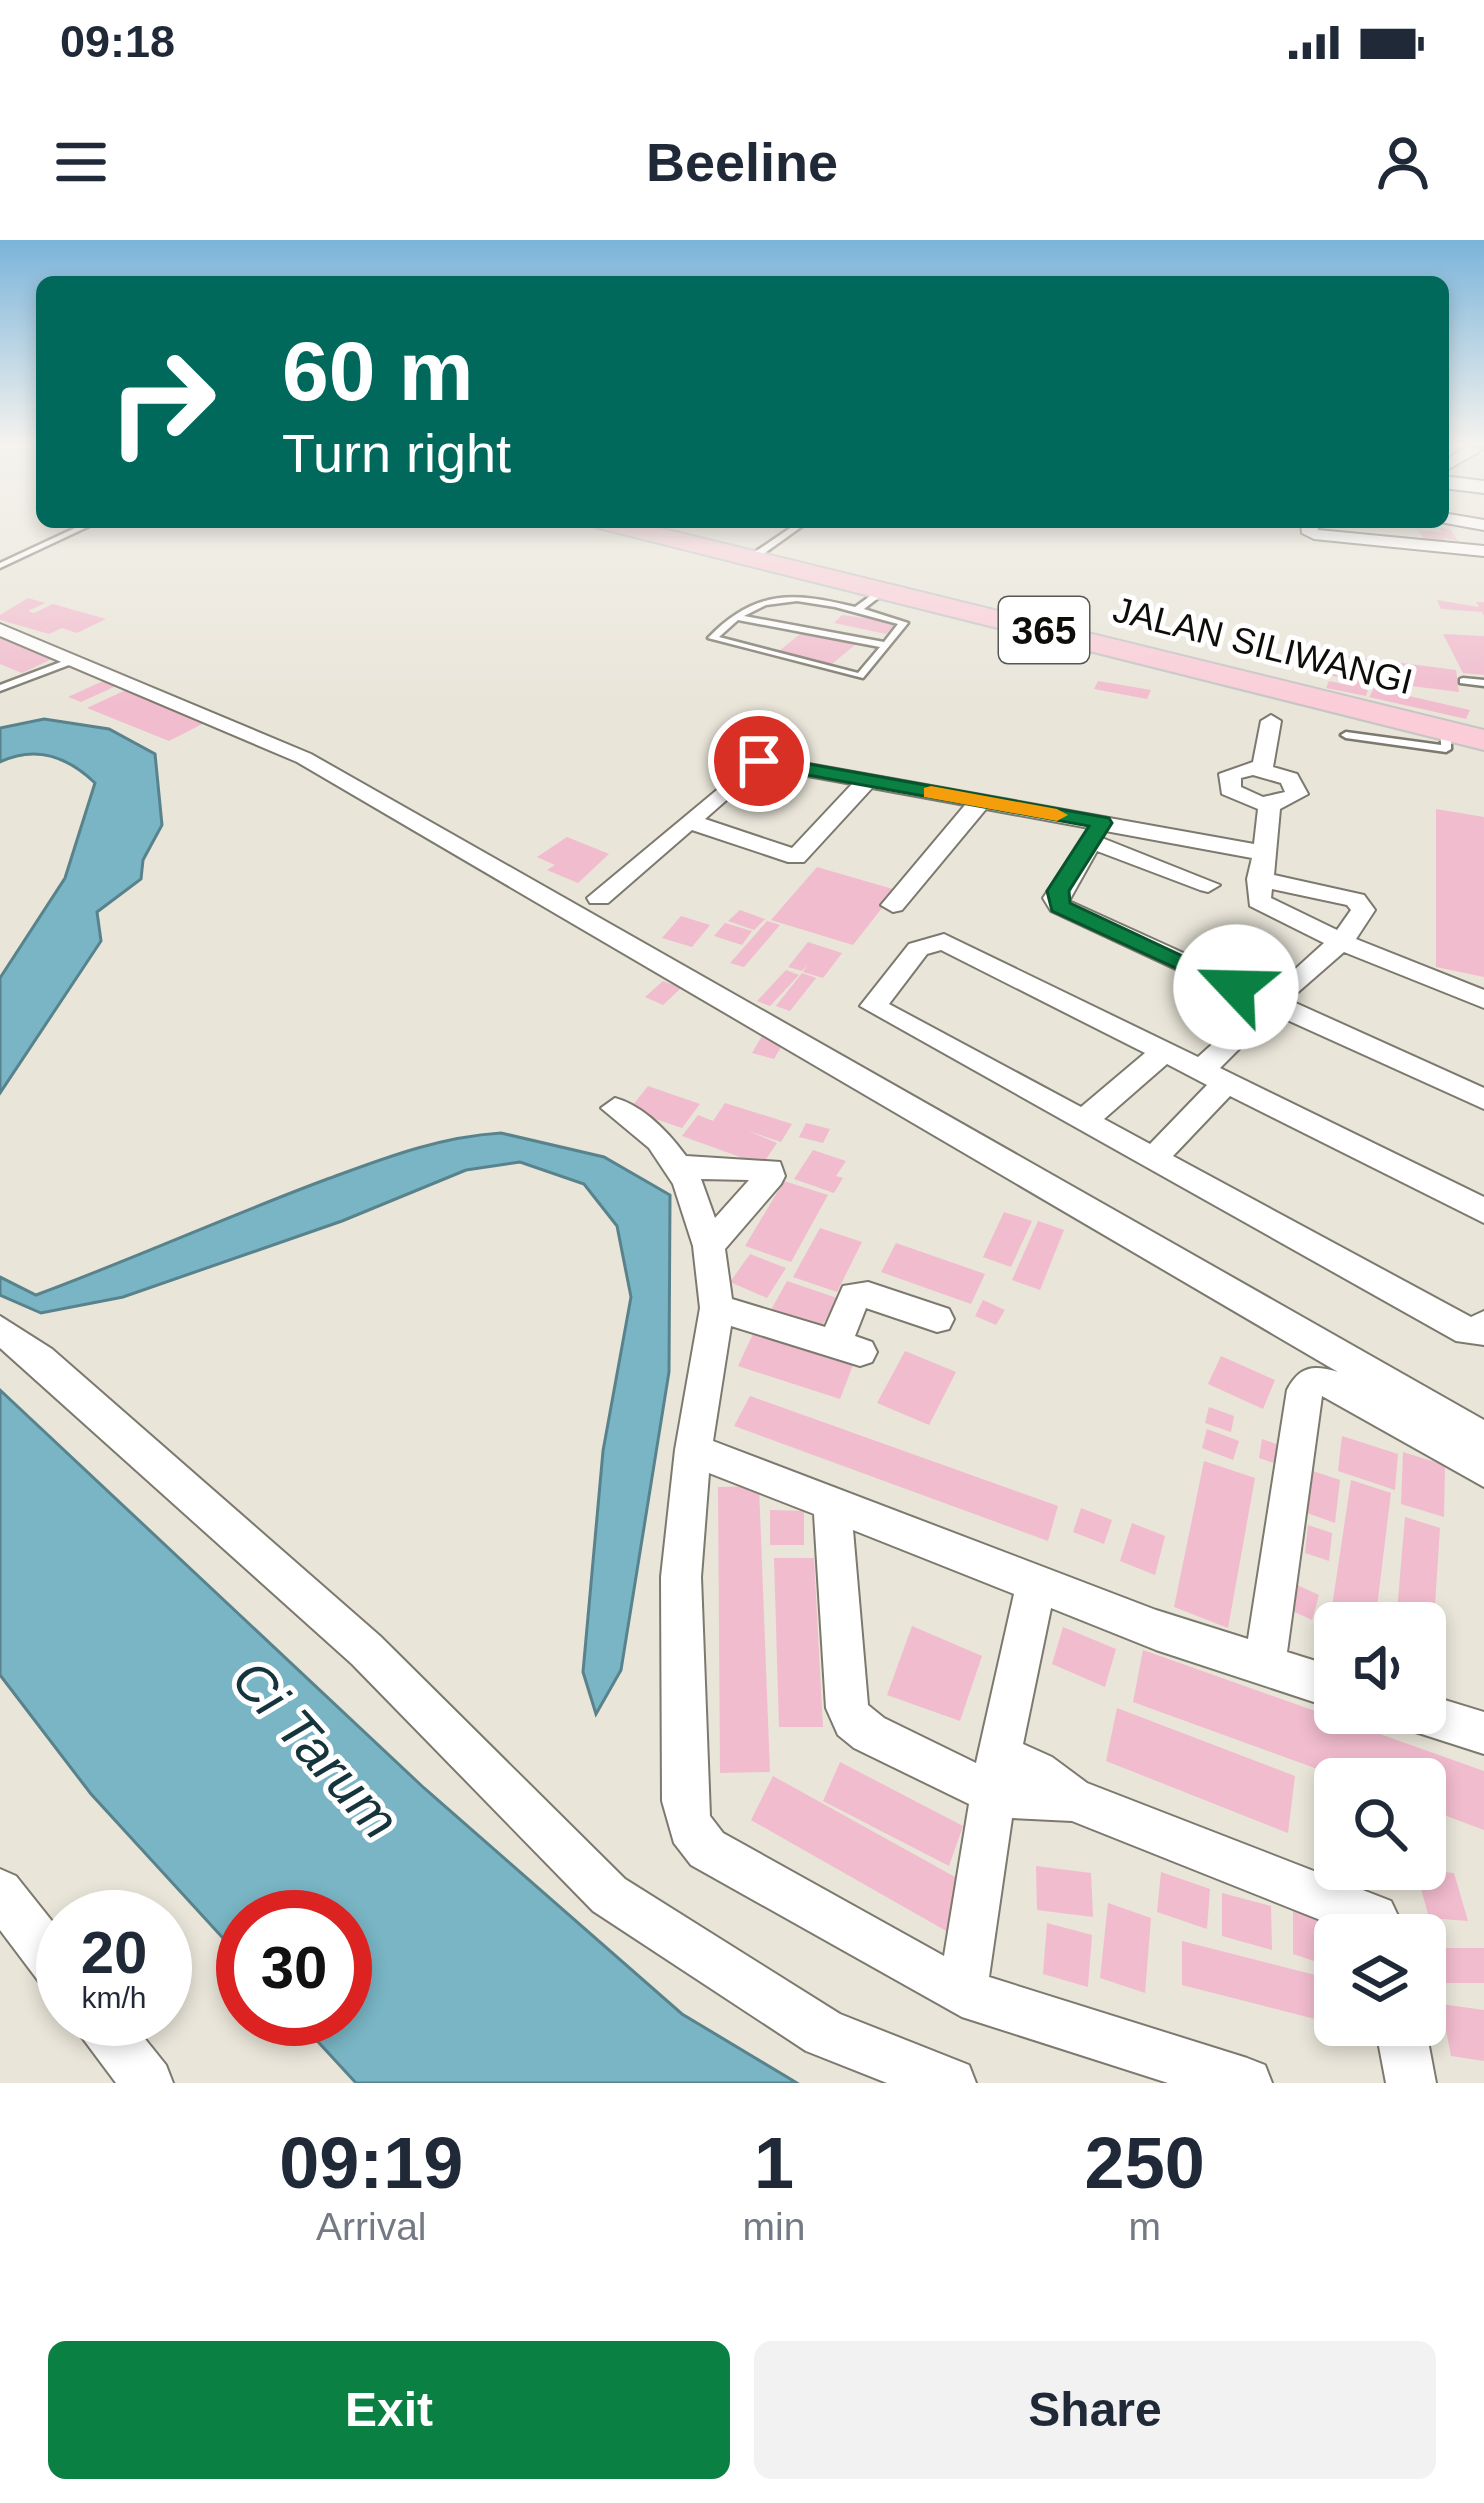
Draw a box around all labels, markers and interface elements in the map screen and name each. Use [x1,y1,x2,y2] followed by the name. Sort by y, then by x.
[60,16,175,67] text: 09:18
[48,129,114,195] icon: menu
[1370,129,1436,195] icon: person
[646,132,838,192] text: Beeline
[84,324,240,480] icon: right
[282,324,473,418] text: 60 m
[282,423,511,483] text: Turn right
[1109,588,1417,702] street label: JALAN SILIWANGI
[999,597,1089,663] road number: 365
[708,710,810,812] pin
[726,728,792,794] icon: arrive
[1173,924,1299,1050] position arrow
[1314,1602,1446,2046] map controls
[1314,1602,1446,1734] button: sound
[221,1648,411,1850] water label: Ci Tarum
[1314,1758,1446,1890] button: search
[216,1890,372,2046] speed limit sign: 30
[1314,1914,1446,2046] button: layers
[81,1919,147,1986] text: 20
[81,1981,147,2014] text: km/h
[279,2123,463,2203] text: 09:19
[754,2123,794,2203] text: 1
[1085,2123,1205,2203] text: 250
[316,2205,427,2248] text: Arrival
[743,2205,805,2248] text: min
[1128,2205,1161,2248] text: m
[48,2341,730,2479] button: Exit
[754,2341,1436,2479] button: Share

